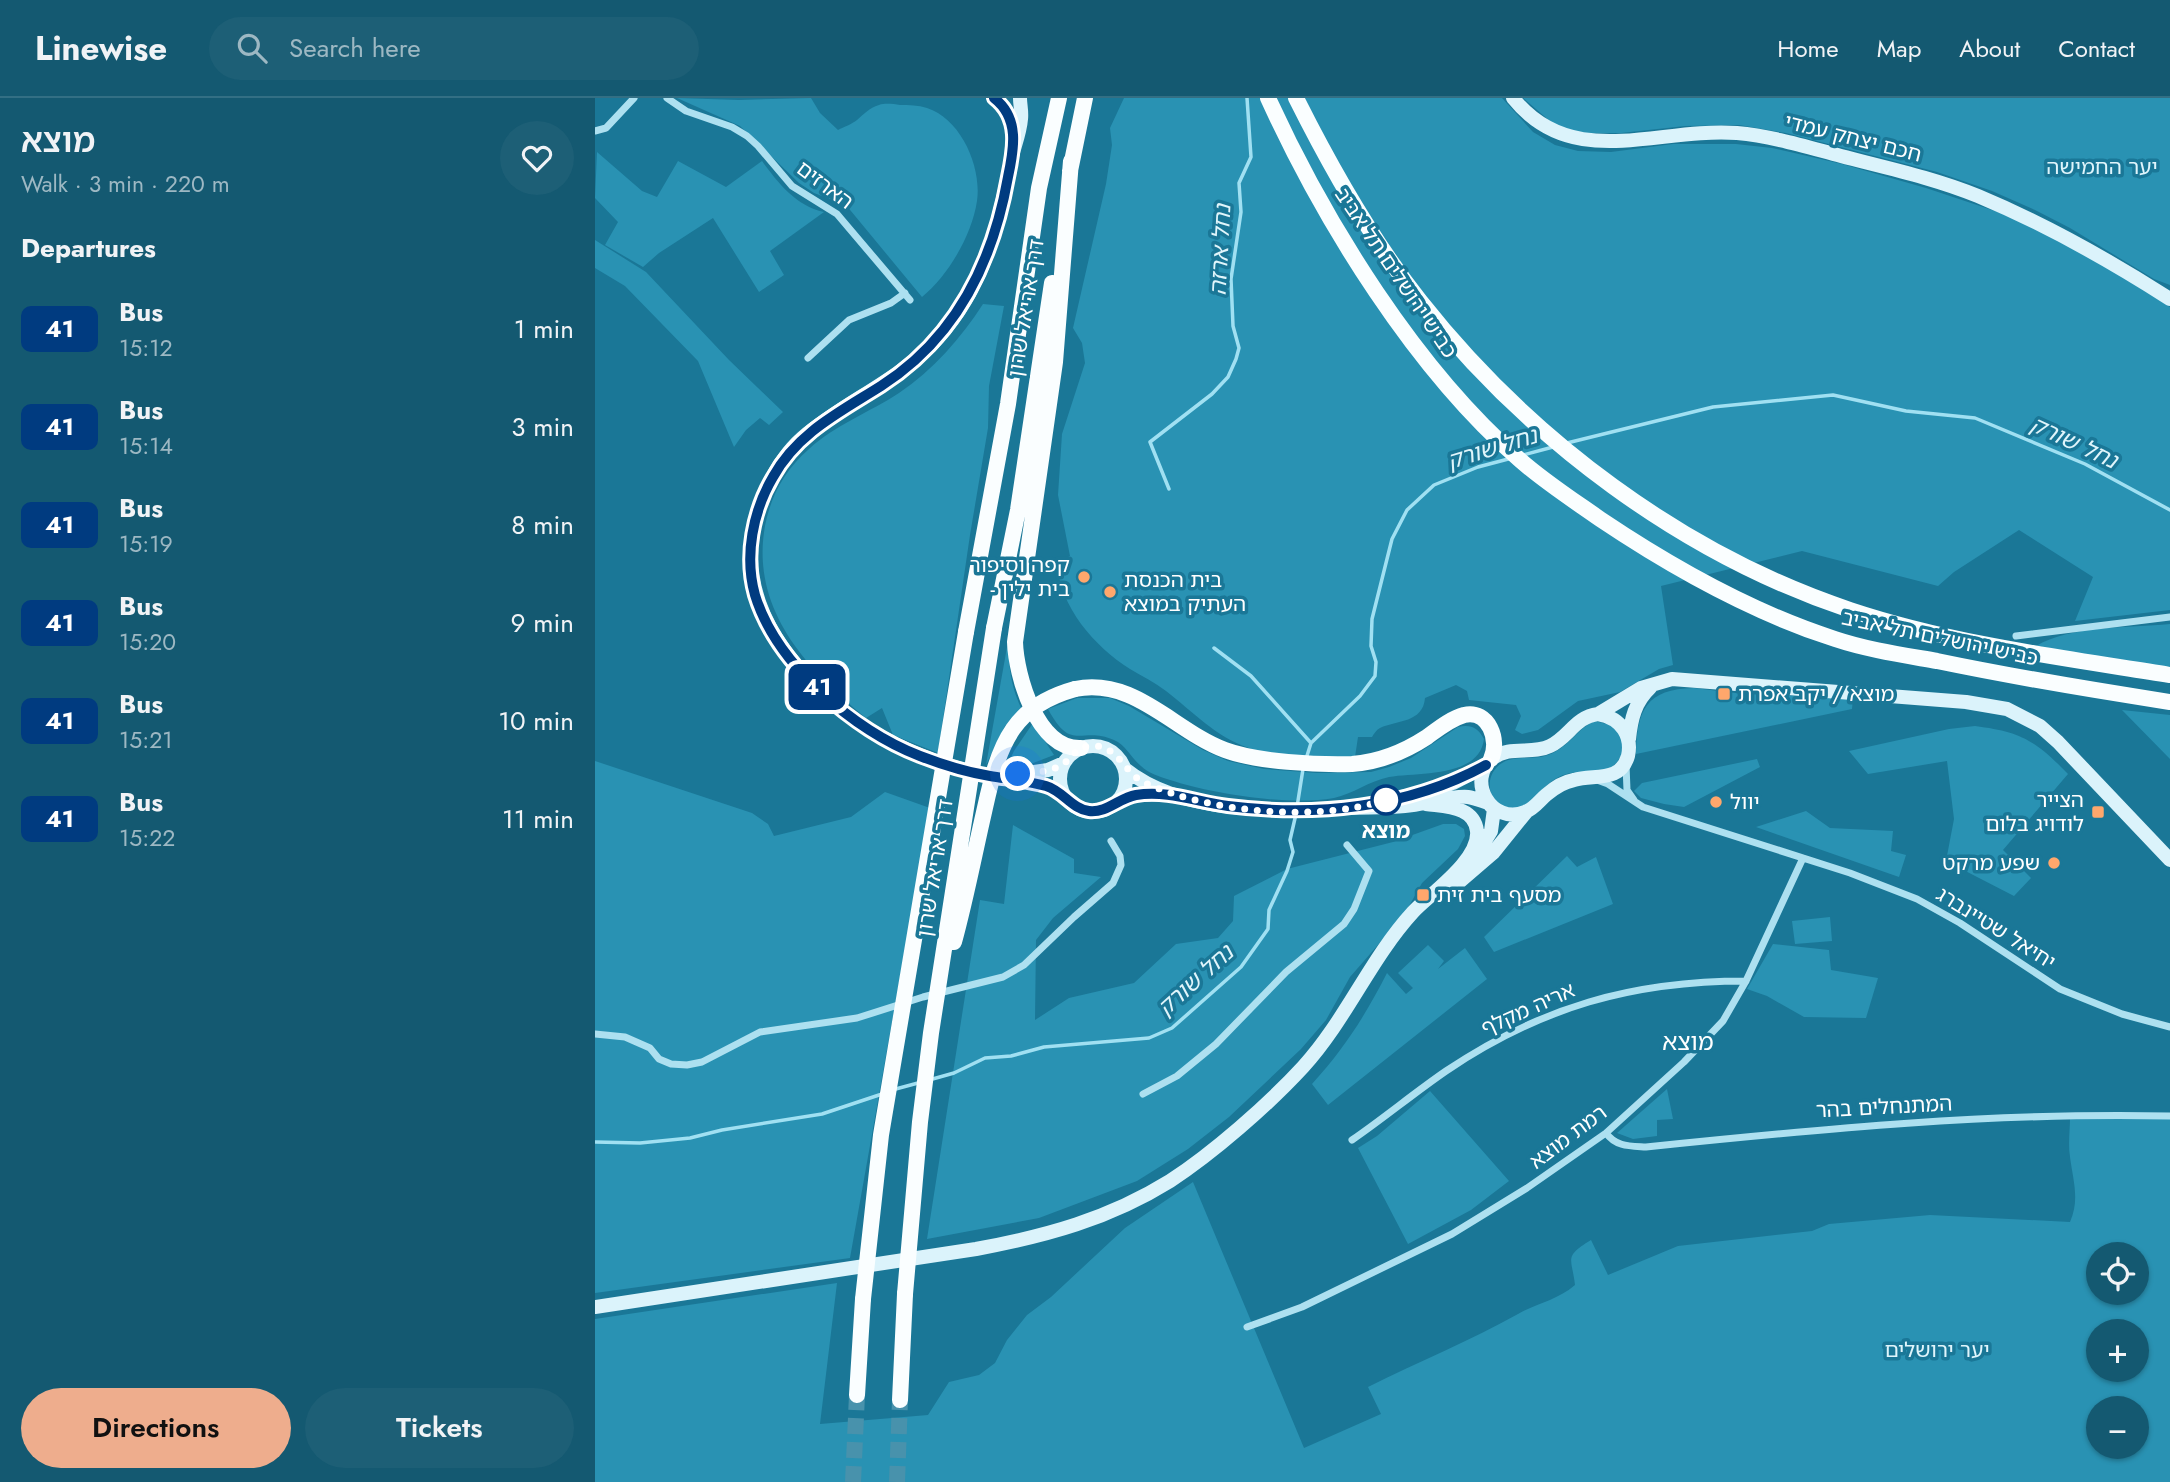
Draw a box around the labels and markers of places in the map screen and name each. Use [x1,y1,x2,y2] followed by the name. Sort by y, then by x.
[970,550,1070,604] place label: קפה וסיפור - בית ילין
[1124,565,1246,619] place label: בית הכנסת העתיק במוצא
[1076,569,1092,585] marker: קפה וסיפור - בית ילין
[1102,584,1118,600] marker: בית הכנסת העתיק במוצא
[1738,679,1894,709] place label: מוצא / יקב אפרת
[1716,686,1732,702] marker: מוצא / יקב אפרת
[1371,785,1401,815] marker: מוצא
[1985,785,2084,839] place label: הצייר לודויג בלום
[1730,787,1760,817] place label: יוול
[1708,794,1724,810] marker: יוול
[2090,804,2106,820] marker: הצייר לודויג בלום
[1362,816,1410,846] place label: מוצא
[1942,848,2040,878] place label: שפע מרקט
[2046,855,2062,871] marker: שפע מרקט
[1437,880,1561,910] place label: מסעף בית זית
[1415,887,1431,903] marker: מסעף בית זית

